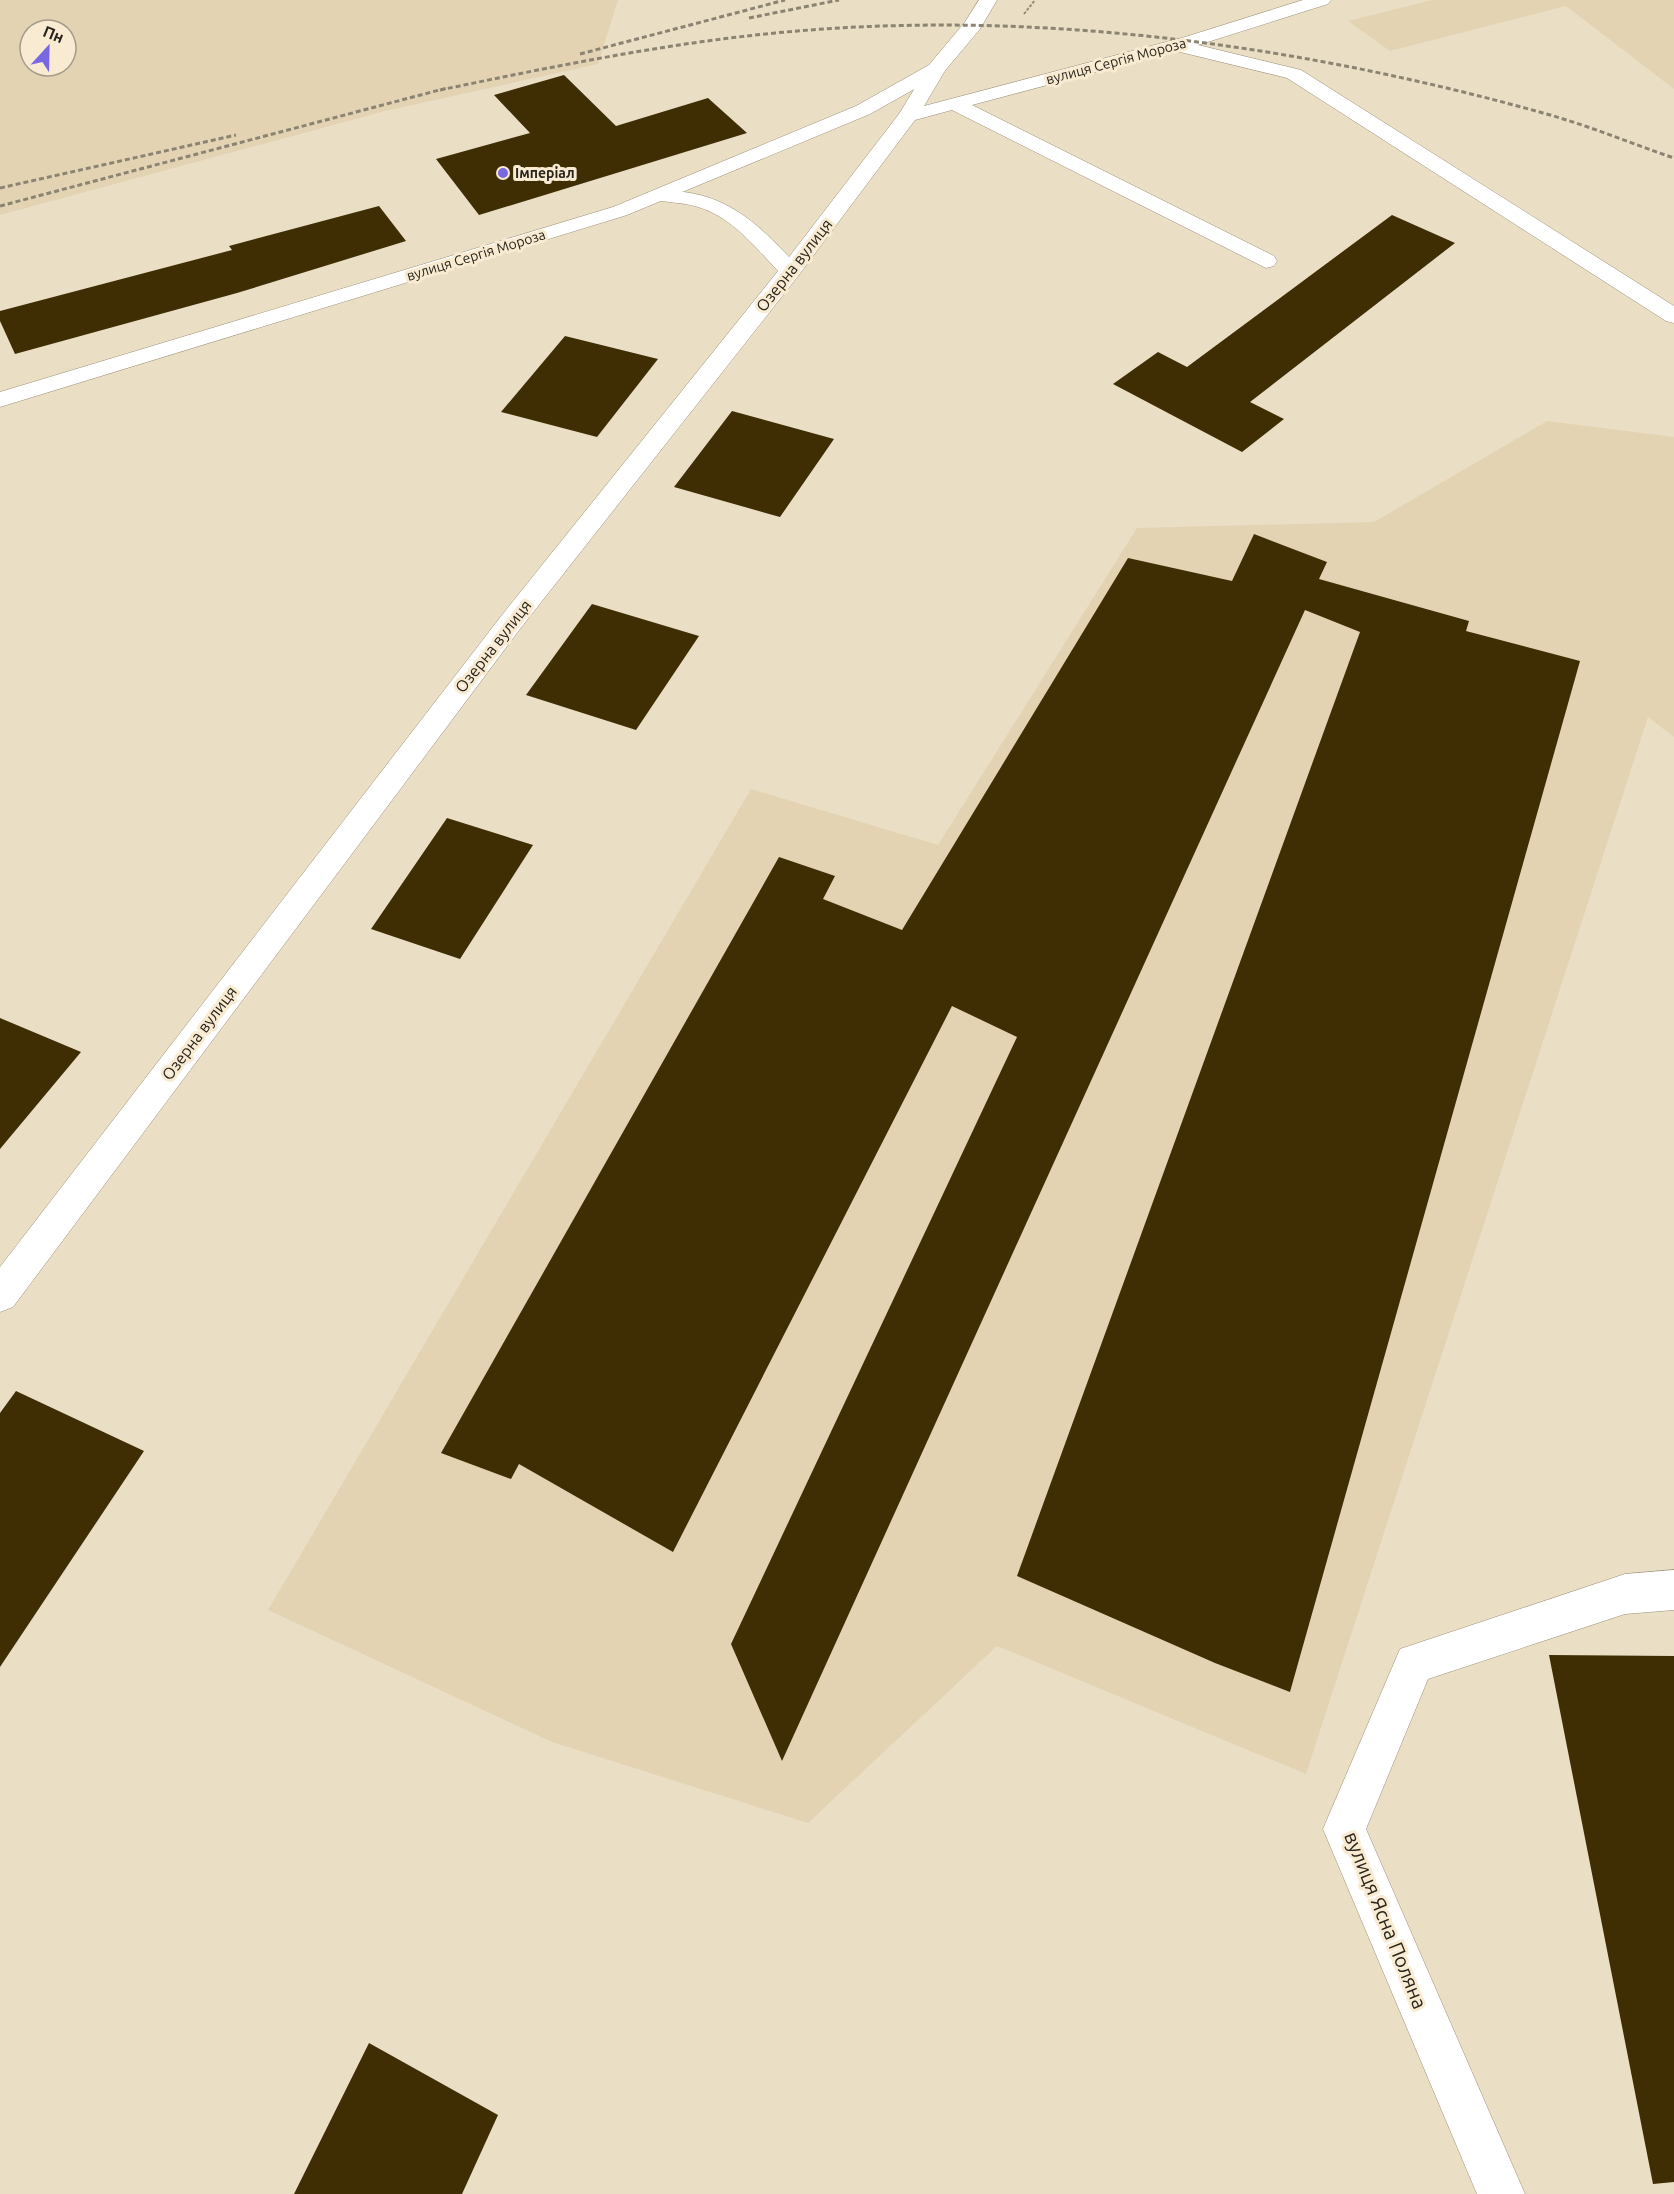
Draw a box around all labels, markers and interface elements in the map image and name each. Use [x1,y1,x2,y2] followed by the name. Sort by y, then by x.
[18,18,78,78] north arrow
[41,22,67,46] text: Пн
[1044,35,1188,87] street label: вулиця Сергія Мороза
[515,165,575,181] place label: Імперіал
[496,166,510,180] marker: Імперіал
[752,215,836,315] street label: Озерна вулиця
[405,226,547,284] street label: вулиця Сергія Мороза
[451,596,535,696] street label: Озерна вулиця
[158,983,240,1083] street label: Озерна вулиця
[1340,1828,1432,2012] street label: вулиця Ясна Поляна

